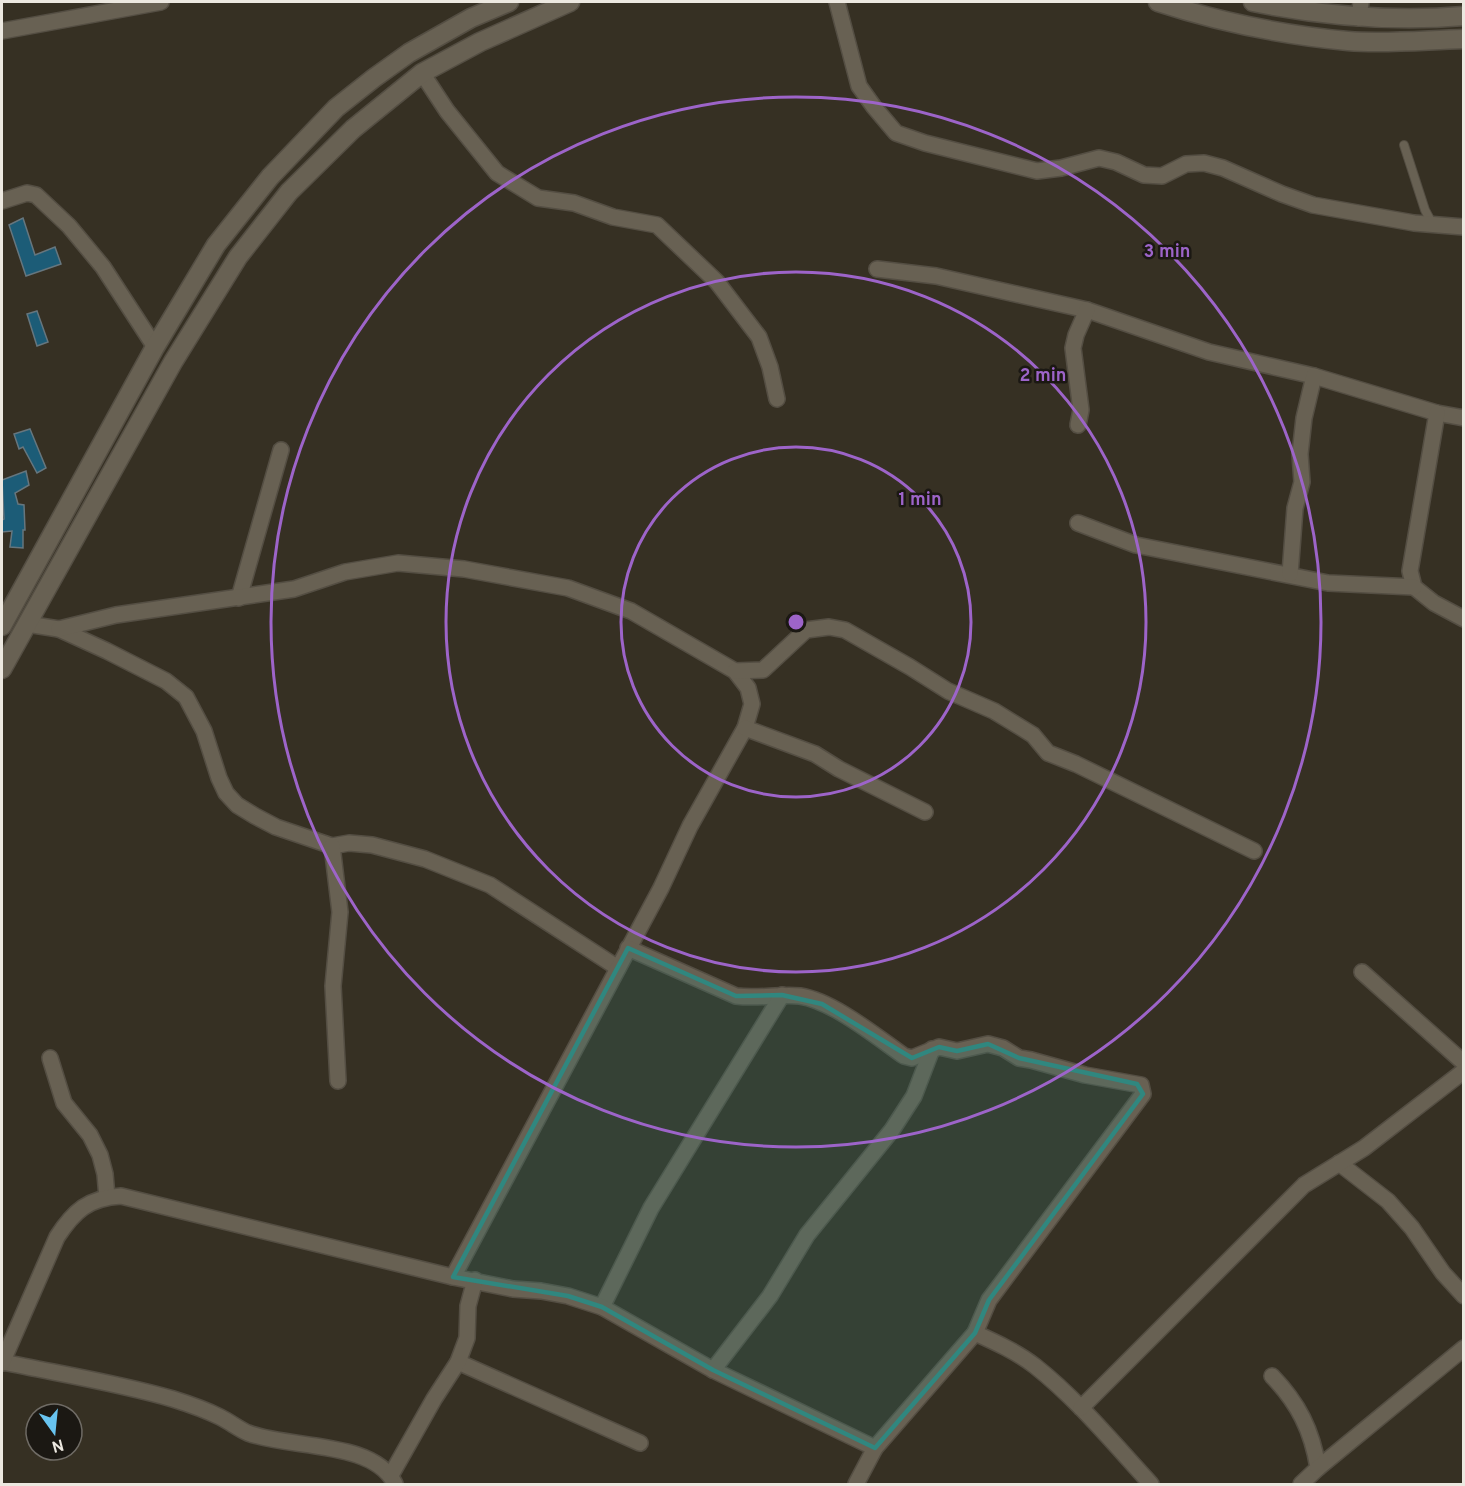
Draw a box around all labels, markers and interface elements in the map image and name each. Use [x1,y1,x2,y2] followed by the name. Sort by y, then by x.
[1144,241,1190,264] text: 3 min
[1019,365,1067,388] text: 2 min
[898,489,942,512] text: 1 min
[786,612,806,632] centre of rings
[24,1402,84,1462] north arrow
[49,1433,66,1456] text: N

